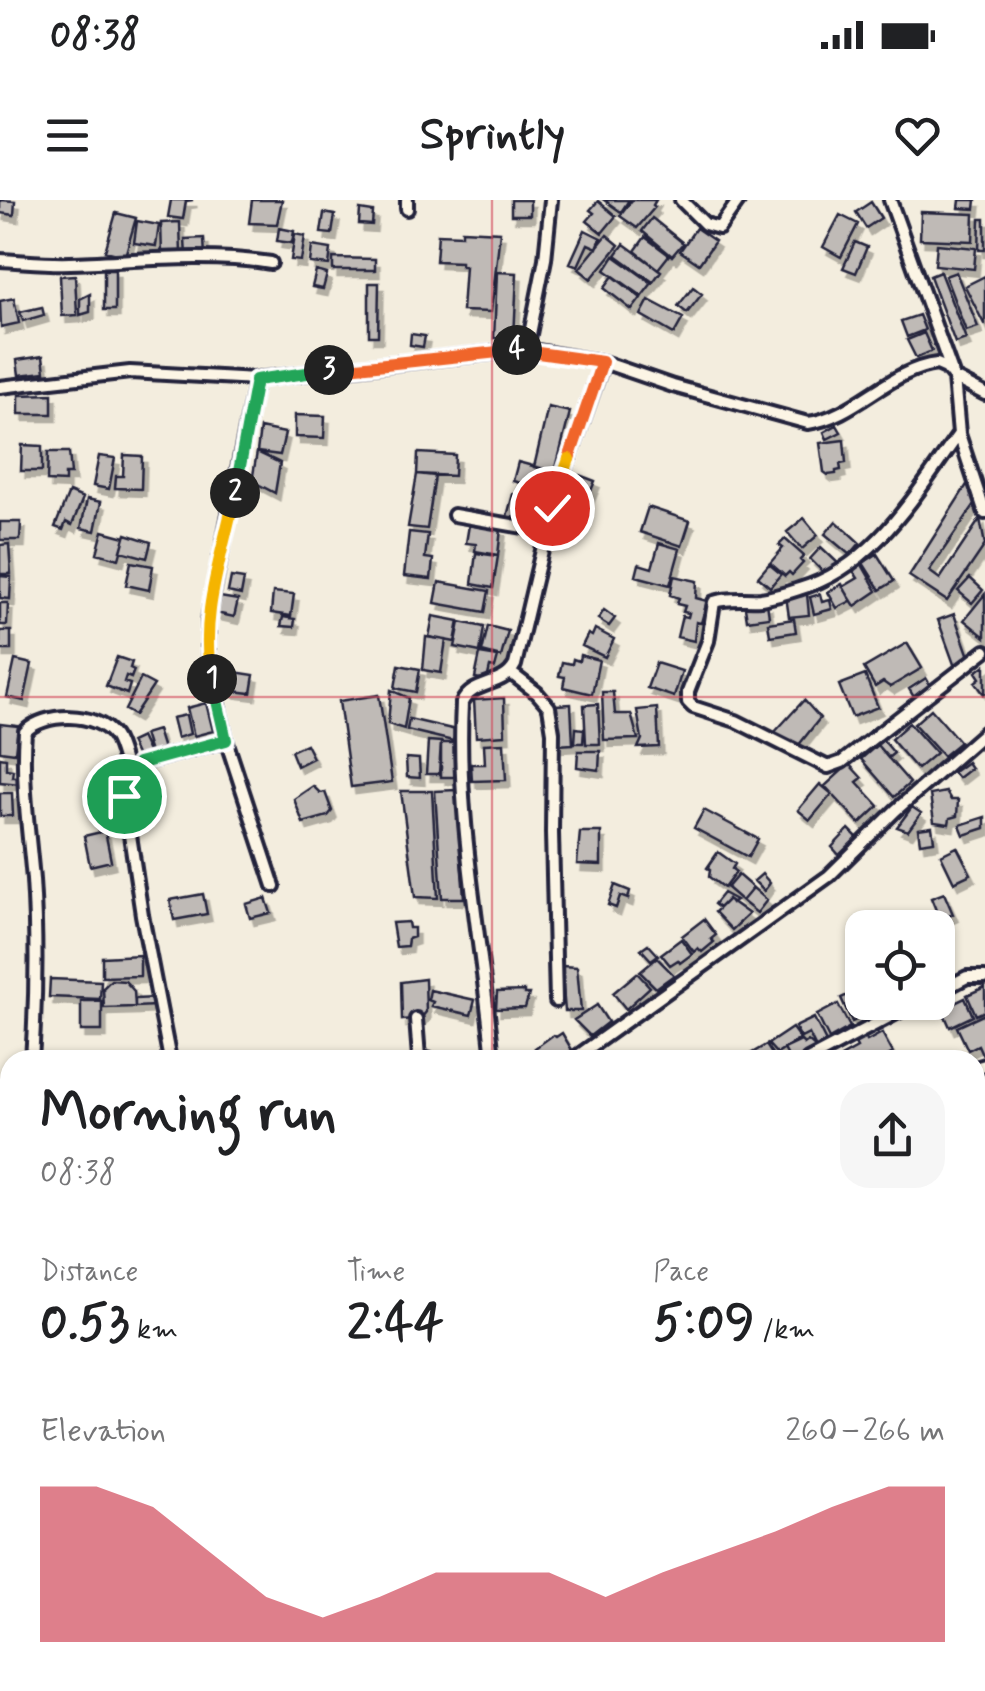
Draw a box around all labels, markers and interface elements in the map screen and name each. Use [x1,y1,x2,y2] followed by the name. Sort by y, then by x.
[50,11,140,60] text: 08:38
[420,106,565,165] text: Sprintly
[40,108,95,163] icon: menu
[890,108,945,163] icon: heart
[492,325,542,375] pin: 4
[509,331,525,368] text: 4
[304,345,354,395] pin: 3
[323,351,335,388] text: 3
[510,466,595,551] pin
[210,468,260,518] pin: 2
[228,474,242,511] text: 2
[525,481,580,536] icon: check
[187,654,237,704] pin: 1
[206,660,218,697] text: 1
[82,754,167,839] pin
[97,769,152,824] icon: arrive
[845,910,955,1020] map controls
[845,910,955,1020] button: locate
[40,1078,337,1150] text: Morning run
[840,1083,945,1188] button: share
[40,1152,116,1194] text: 08:38
[40,1254,138,1291] text: Distance
[347,1254,405,1291] text: Time
[653,1254,709,1291] text: Pace
[40,1291,130,1357] text: 0.53
[347,1291,444,1357] text: 2:44
[653,1291,754,1357] text: 5:09
[130,1312,178,1349] text: km
[754,1312,815,1349] text: /km
[40,1410,166,1452] text: Elevation
[785,1410,945,1452] text: 260–266 m

